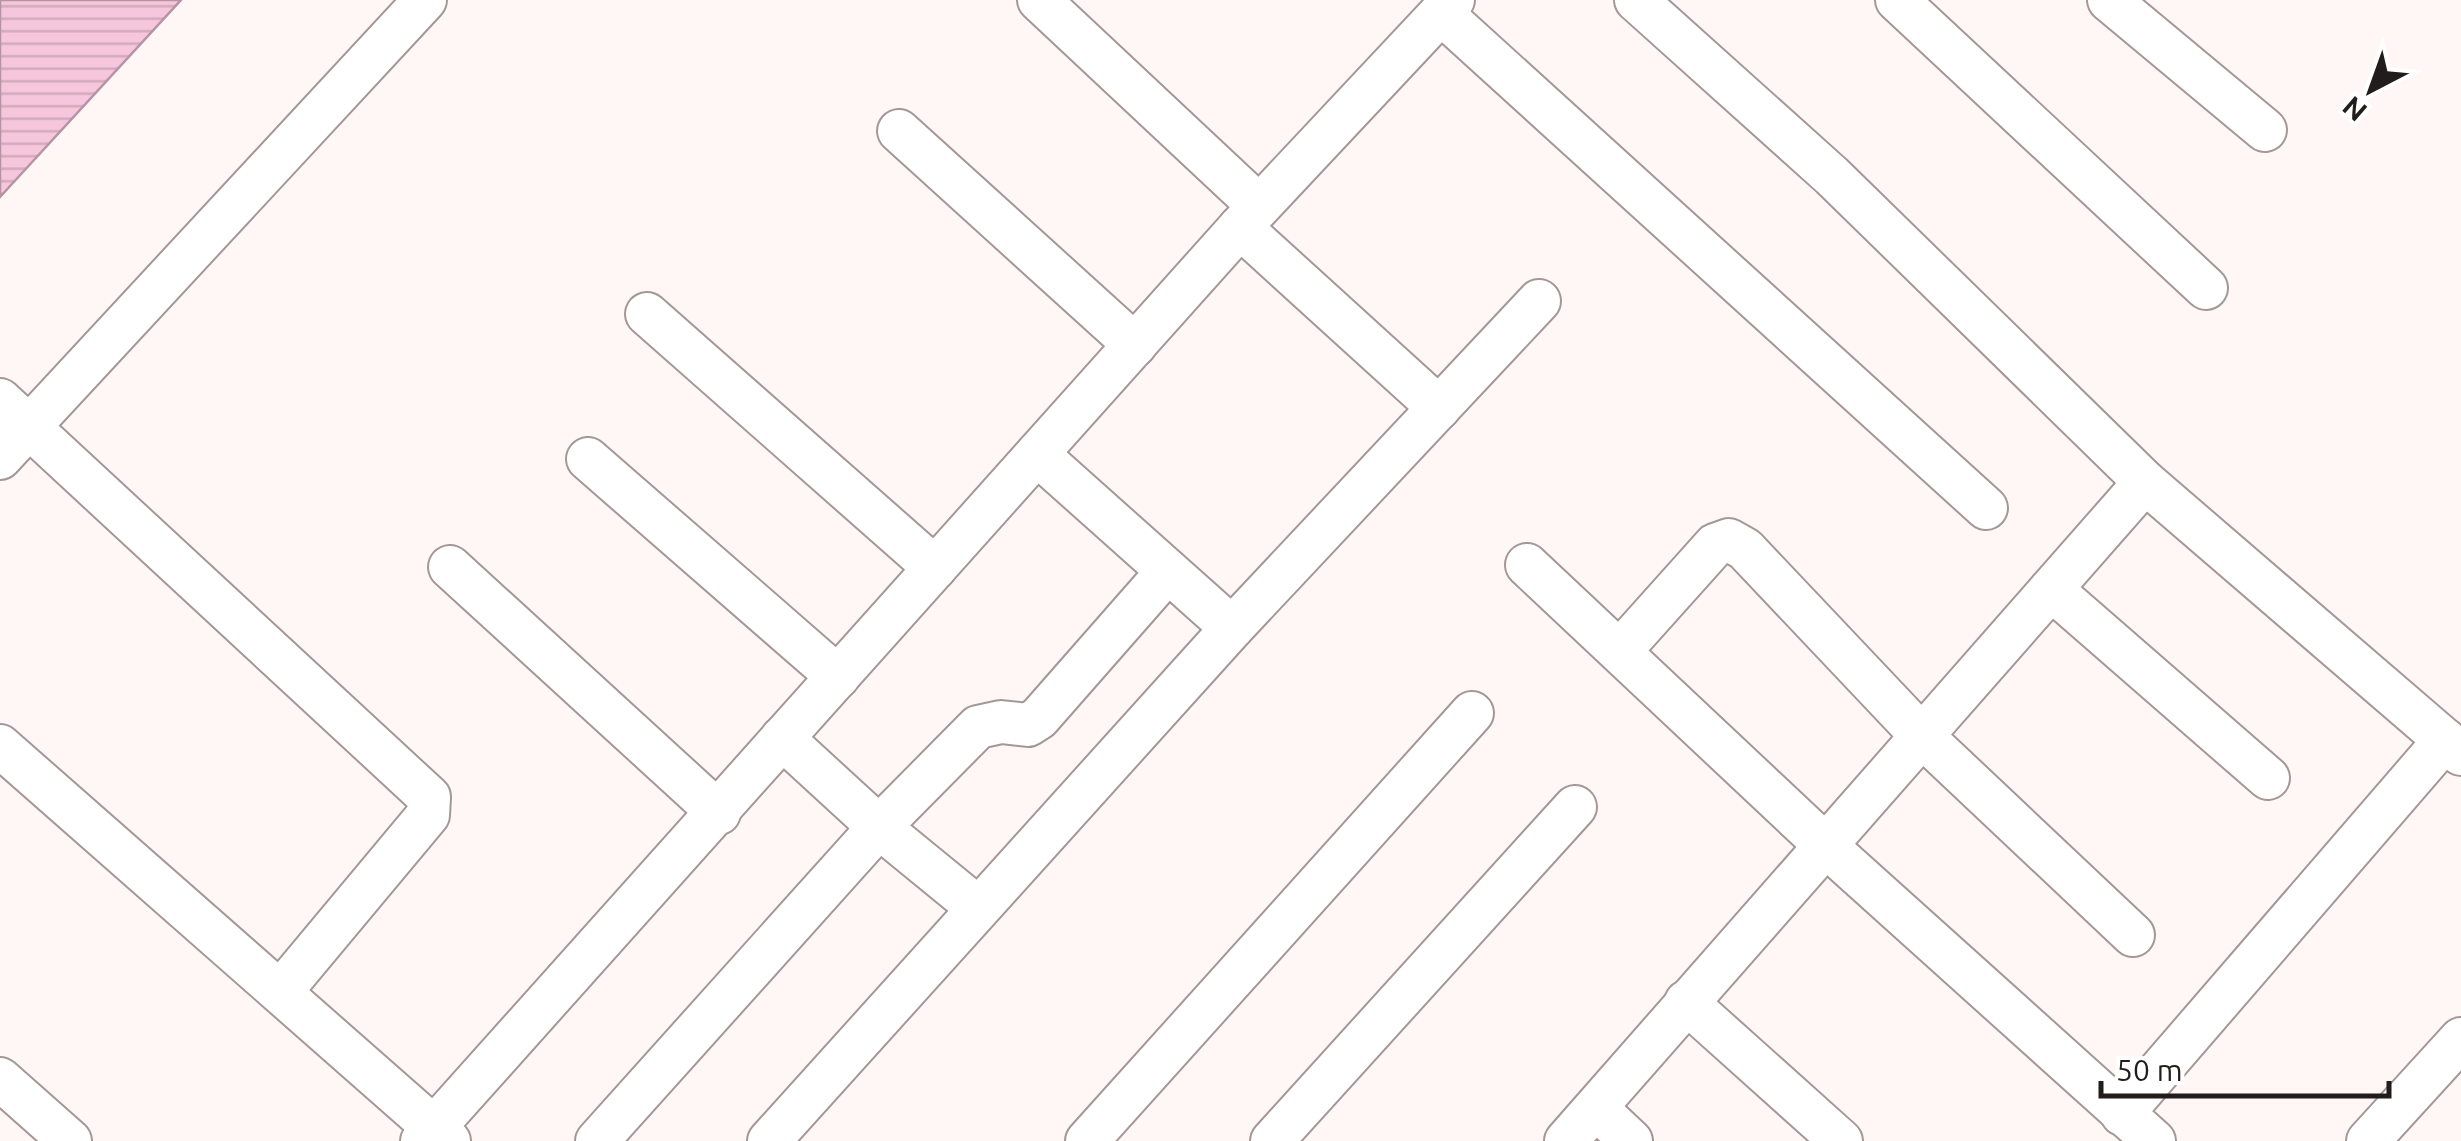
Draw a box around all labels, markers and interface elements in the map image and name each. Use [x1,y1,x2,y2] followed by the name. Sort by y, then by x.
[2321,40,2421,140] north arrow
[2336,91,2372,128] text: N
[2101,1036,2388,1098] scale bar
[2116,1053,2183,1087] text: 50 m

